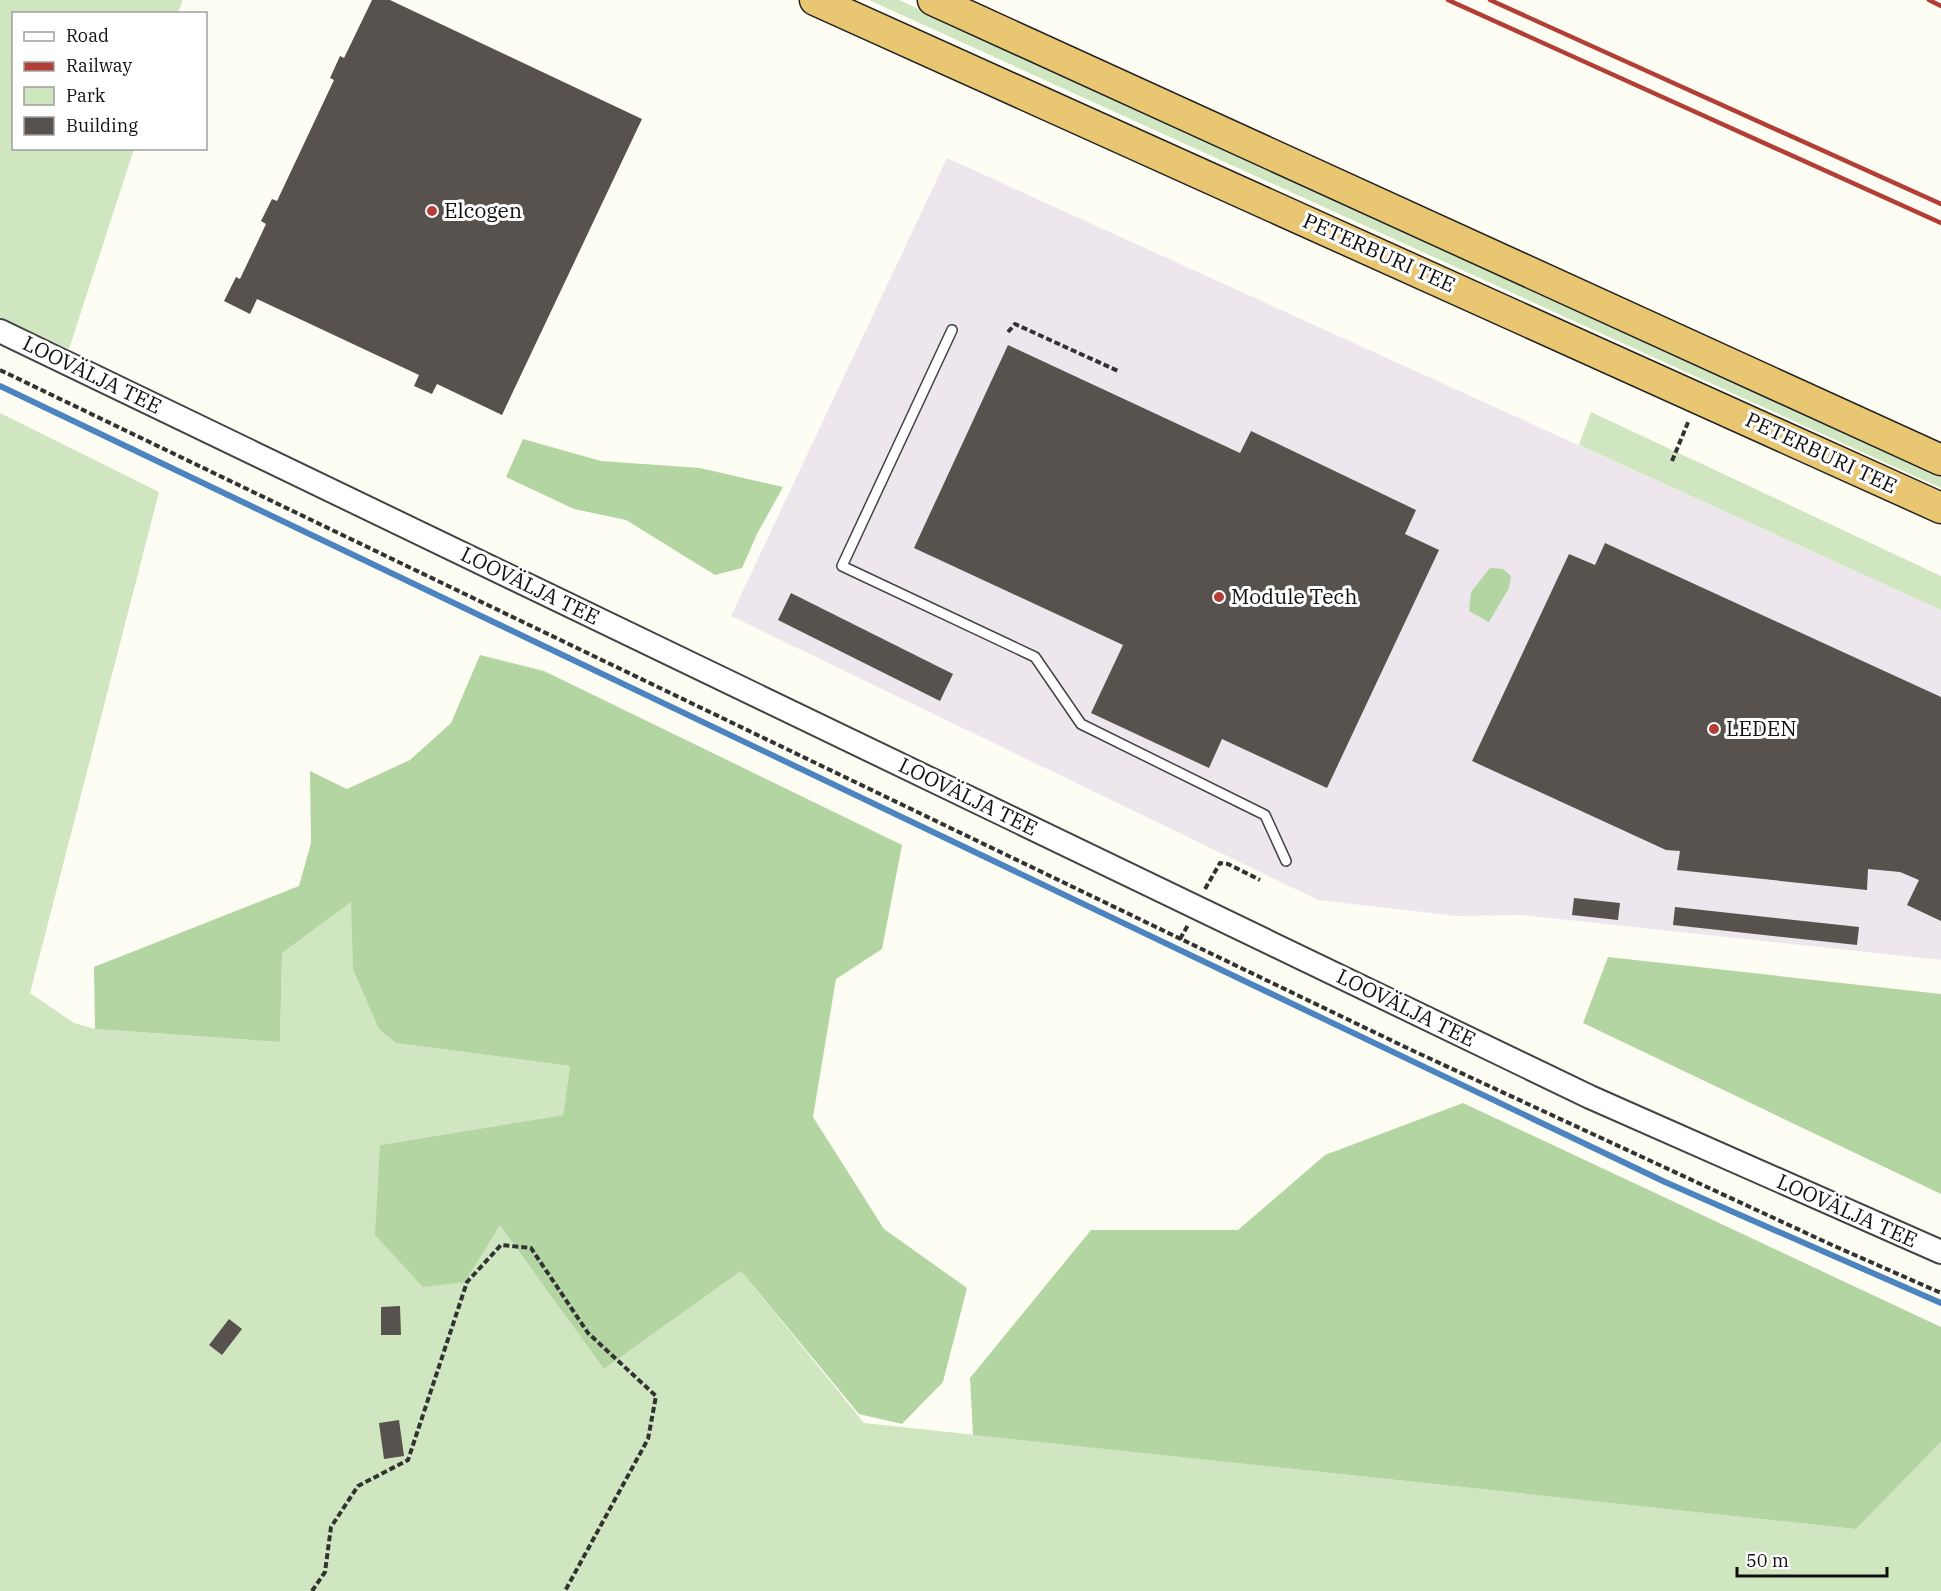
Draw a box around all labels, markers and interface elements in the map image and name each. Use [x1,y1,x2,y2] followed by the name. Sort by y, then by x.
[12,12,207,150] legend
[66,24,109,47] text: Road
[66,54,132,77] text: Railway
[66,84,106,107] text: Park
[66,114,138,137] text: Building
[444,196,522,224] place label: Elcogen
[425,204,439,218] marker: Elcogen
[1299,206,1460,298] street label: PETERBURI TEE
[18,328,166,420] street label: LOOVÄLJA TEE
[1741,405,1902,499] street label: PETERBURI TEE
[456,539,604,631] street label: LOOVÄLJA TEE
[1231,582,1358,610] place label: Module Tech
[1212,590,1226,604] marker: Module Tech
[1726,714,1797,742] place label: LEDEN
[1707,722,1721,736] marker: LEDEN
[894,750,1042,842] street label: LOOVÄLJA TEE
[1332,961,1480,1053] street label: LOOVÄLJA TEE
[1773,1167,1922,1254] street label: LOOVÄLJA TEE
[1737,1540,1887,1578] scale bar
[1746,1549,1789,1572] text: 50 m

